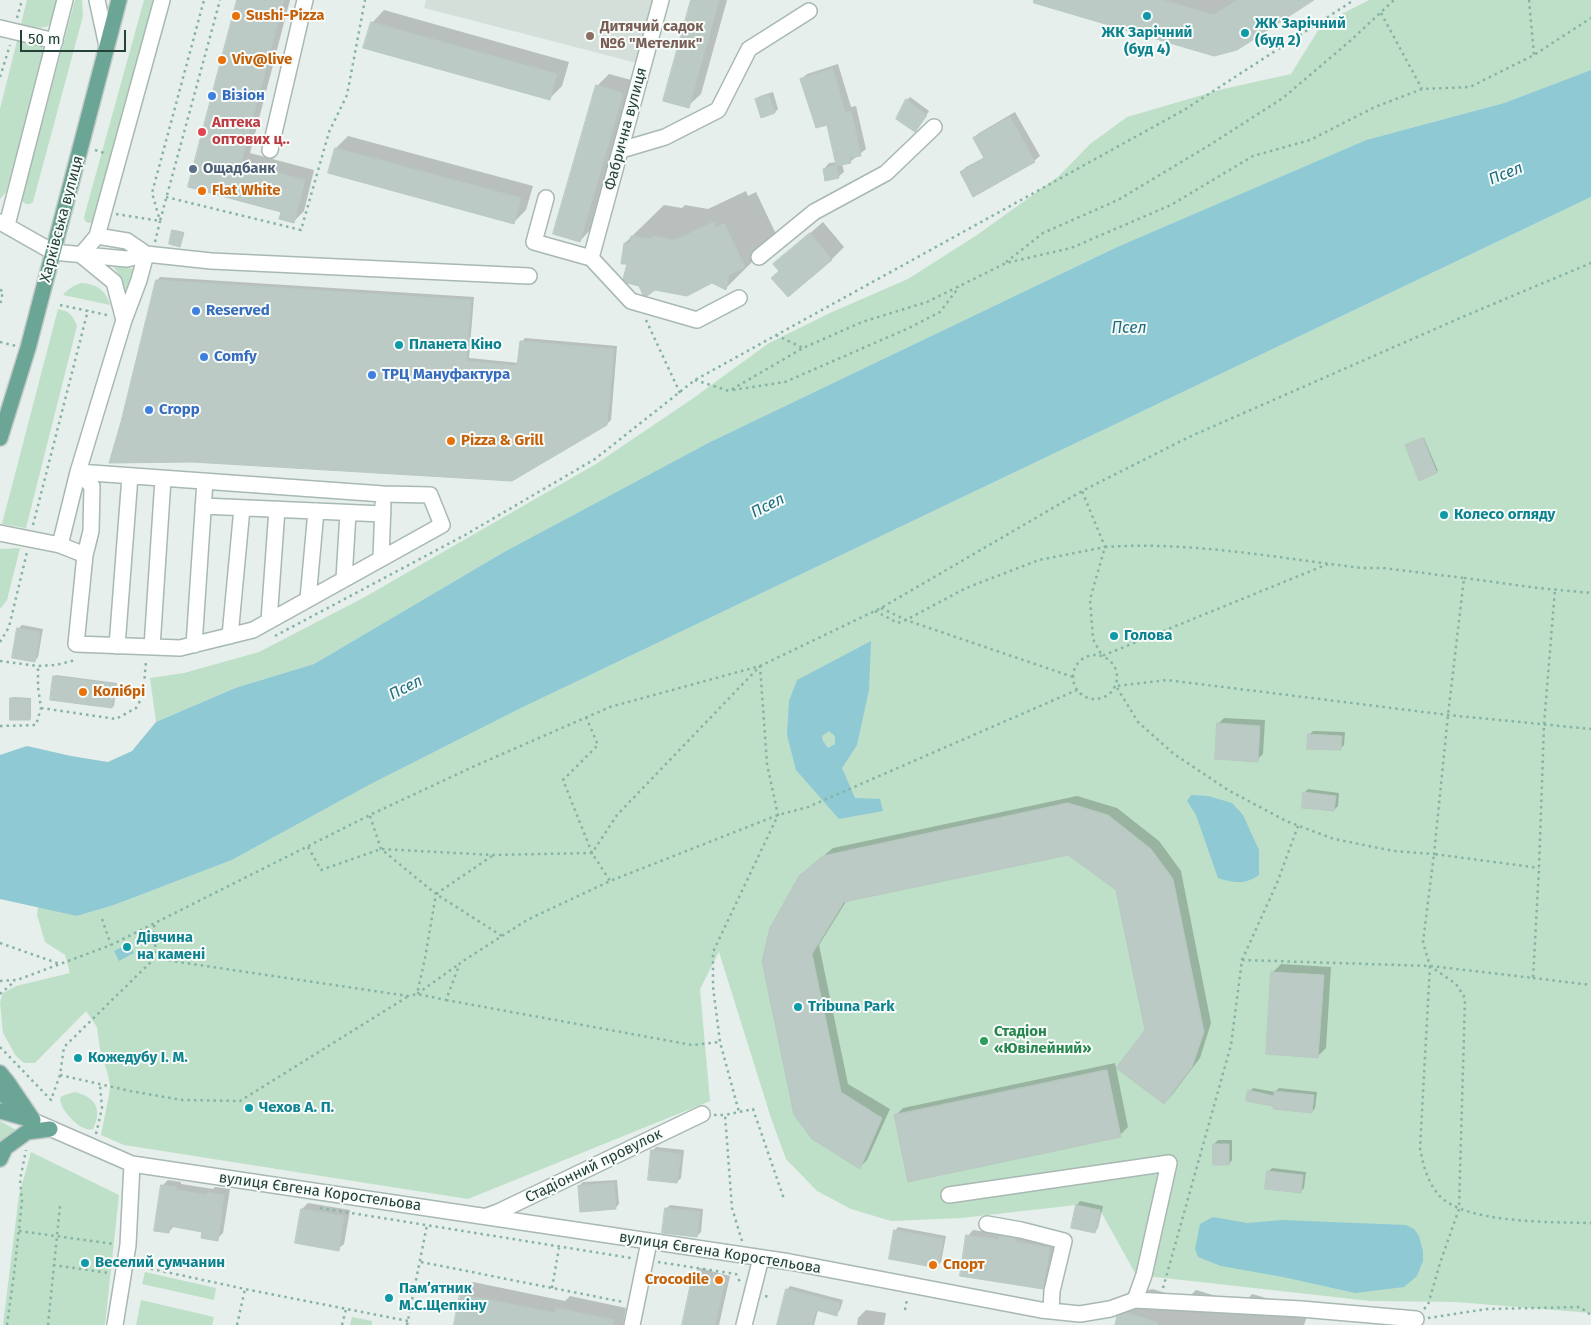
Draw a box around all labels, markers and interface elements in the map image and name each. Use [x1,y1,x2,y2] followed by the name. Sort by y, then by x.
[246,7,324,25] place label: Sushi-Pizza
[230,10,242,22] marker: Sushi-Pizza
[1141,10,1153,22] marker: ЖК Зарічний (буд 4)
[1255,15,1346,50] place label: ЖК Зарічний (буд 2)
[600,18,703,53] place label: Дитячий садок №6 "Метелик"
[22,20,129,52] scale bar
[1102,24,1192,59] place label: ЖК Зарічний (буд 4)
[1239,27,1251,39] marker: ЖК Зарічний (буд 2)
[28,30,61,48] text: 50 m
[584,30,596,42] marker: Дитячий садок №6 "Метелик"
[232,51,292,69] place label: Viv@live
[216,54,228,66] marker: Viv@live
[601,66,651,192] street label: Фабрична вулиця
[222,87,265,105] place label: Візіон
[206,90,218,102] marker: Візіон
[212,114,290,149] place label: Аптека оптових ц..
[196,126,208,138] marker: Аптека оптових ц..
[36,154,88,284] street label: Харківська вулиця
[1486,159,1526,189] water label: Псел
[203,160,276,178] place label: Ощадбанк
[187,163,199,175] marker: Ощадбанк
[212,182,280,200] place label: Flat White
[196,185,208,197] marker: Flat White
[206,302,270,320] place label: Reserved
[190,305,202,317] marker: Reserved
[1111,319,1147,339] water label: Псел
[409,336,502,354] place label: Планета Кіно
[393,339,405,351] marker: Планета Кіно
[214,348,257,366] place label: Comfy
[198,351,210,363] marker: Comfy
[382,366,510,384] place label: ТРЦ Мануфактура
[366,369,378,381] marker: ТРЦ Мануфактура
[159,401,200,419] place label: Cropp
[143,404,155,416] marker: Cropp
[461,432,543,450] place label: Pizza & Grill
[445,435,457,447] marker: Pizza & Grill
[748,489,788,523] water label: Псел
[1454,506,1555,524] place label: Колесо огляду
[1438,509,1450,521] marker: Колесо огляду
[1124,627,1172,645] place label: Голова
[1108,630,1120,642] marker: Голова
[386,671,426,705] water label: Псел
[93,683,145,701] place label: Колібрі
[77,686,89,698] marker: Колібрі
[137,929,205,964] place label: Дівчина на камені
[121,941,133,953] marker: Дівчина на камені
[808,998,895,1016] place label: Tribuna Park
[792,1001,804,1013] marker: Tribuna Park
[994,1023,1092,1058] place label: Стадіон «Ювілейний»
[978,1035,990,1047] marker: Стадіон «Ювілейний»
[88,1049,188,1067] place label: Кожедубу І. М.
[72,1052,84,1064] marker: Кожедубу І. М.
[259,1099,334,1117] place label: Чехов А. П.
[243,1102,255,1114] marker: Чехов А. П.
[523,1125,665,1207] street label: Стадіонний провулок
[218,1169,422,1215] street label: вулиця Євгена Коростельова
[618,1228,822,1278] street label: вулиця Євгена Коростельова
[95,1254,225,1272] place label: Веселий сумчанин
[943,1256,985,1274] place label: Спорт
[79,1257,91,1269] marker: Веселий сумчанин
[927,1259,939,1271] marker: Спорт
[645,1271,709,1289] place label: Crocodile
[713,1274,725,1286] marker: Crocodile
[399,1280,486,1315] place label: Пам’ятник М.С.Щепкіну
[383,1292,395,1304] marker: Пам’ятник М.С.Щепкіну

